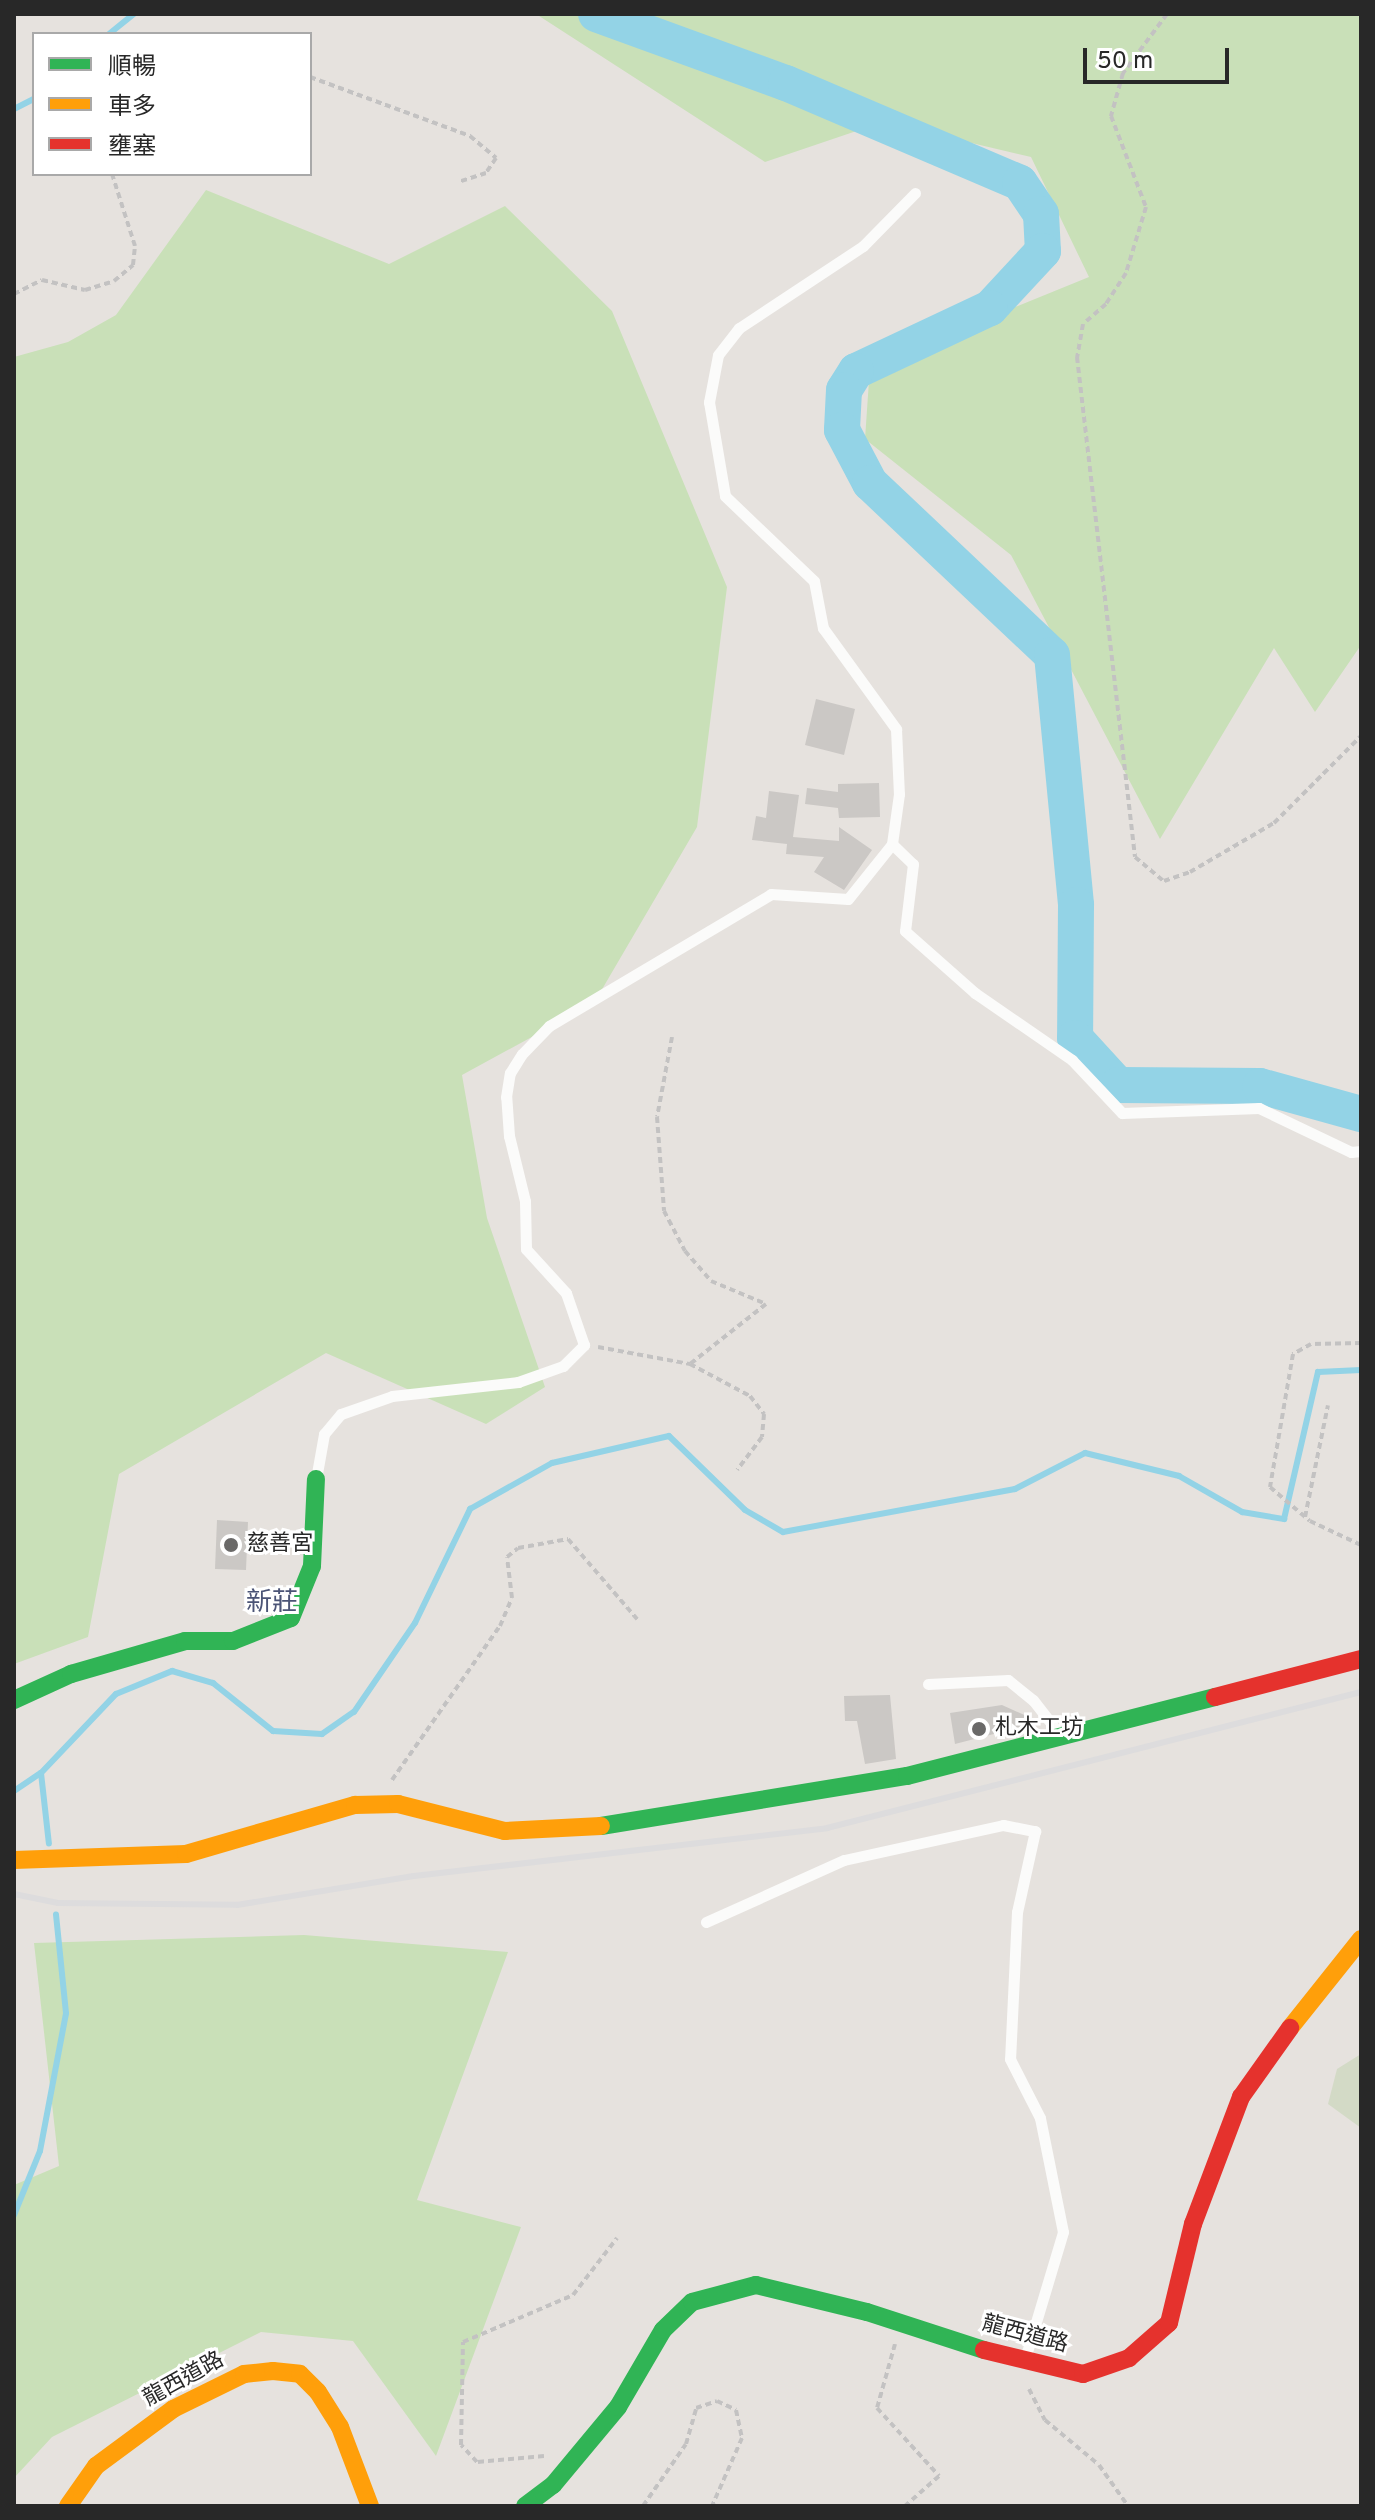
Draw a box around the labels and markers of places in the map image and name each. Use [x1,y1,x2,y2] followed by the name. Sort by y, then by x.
[247,1532,313,1558] place label: 慈善宮
[222,1536,240,1554] marker: 慈善宮
[995,1716,1083,1742] place label: 札木工坊
[970,1720,988,1738] marker: 札木工坊

